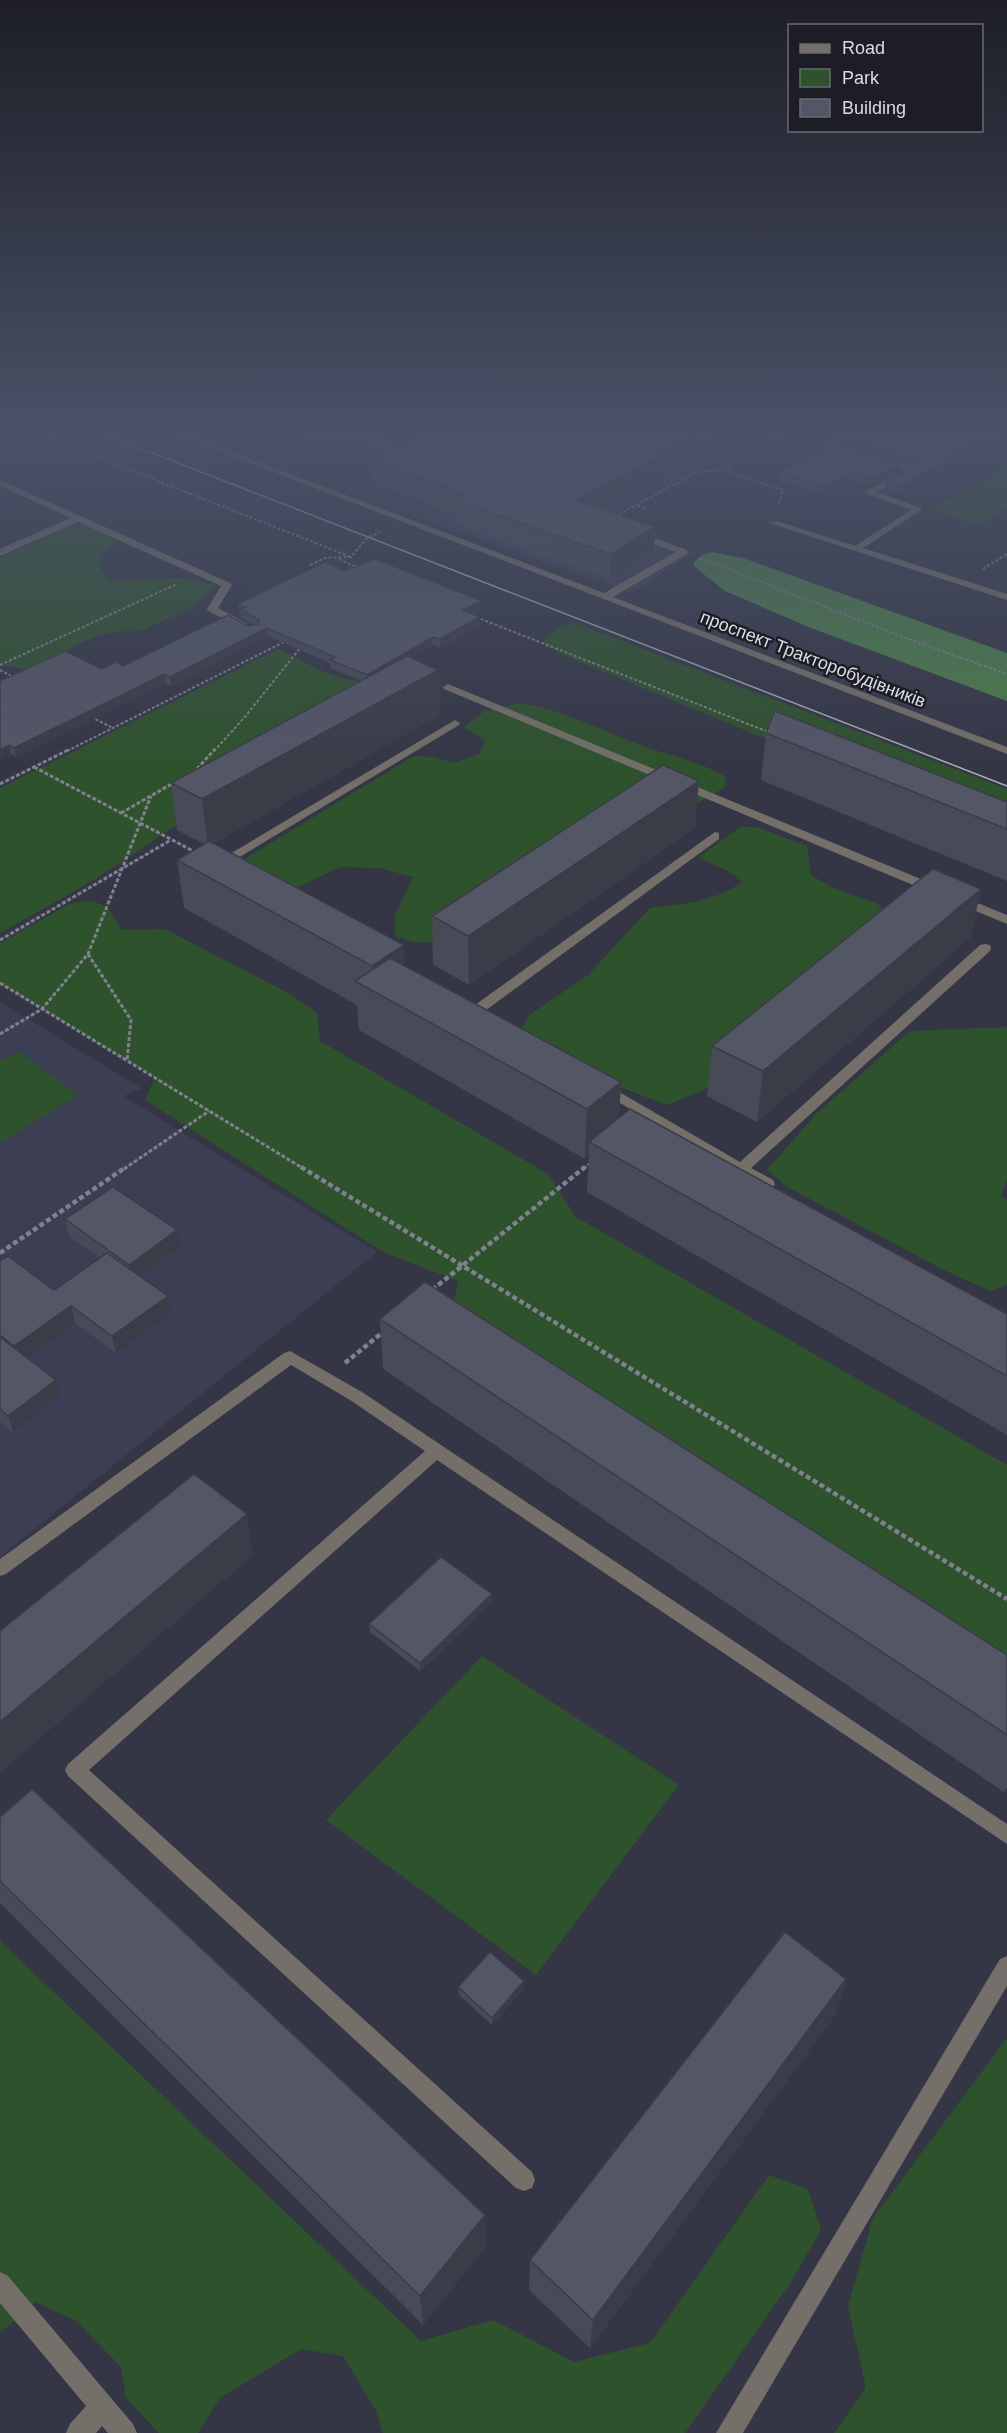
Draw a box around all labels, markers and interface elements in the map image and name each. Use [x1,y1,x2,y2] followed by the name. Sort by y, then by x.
[788,24,983,132] legend
[842,38,885,58] text: Road
[842,68,880,88] text: Park
[842,98,906,118] text: Building
[697,607,929,711] street label: проспект Тракторобудівників

